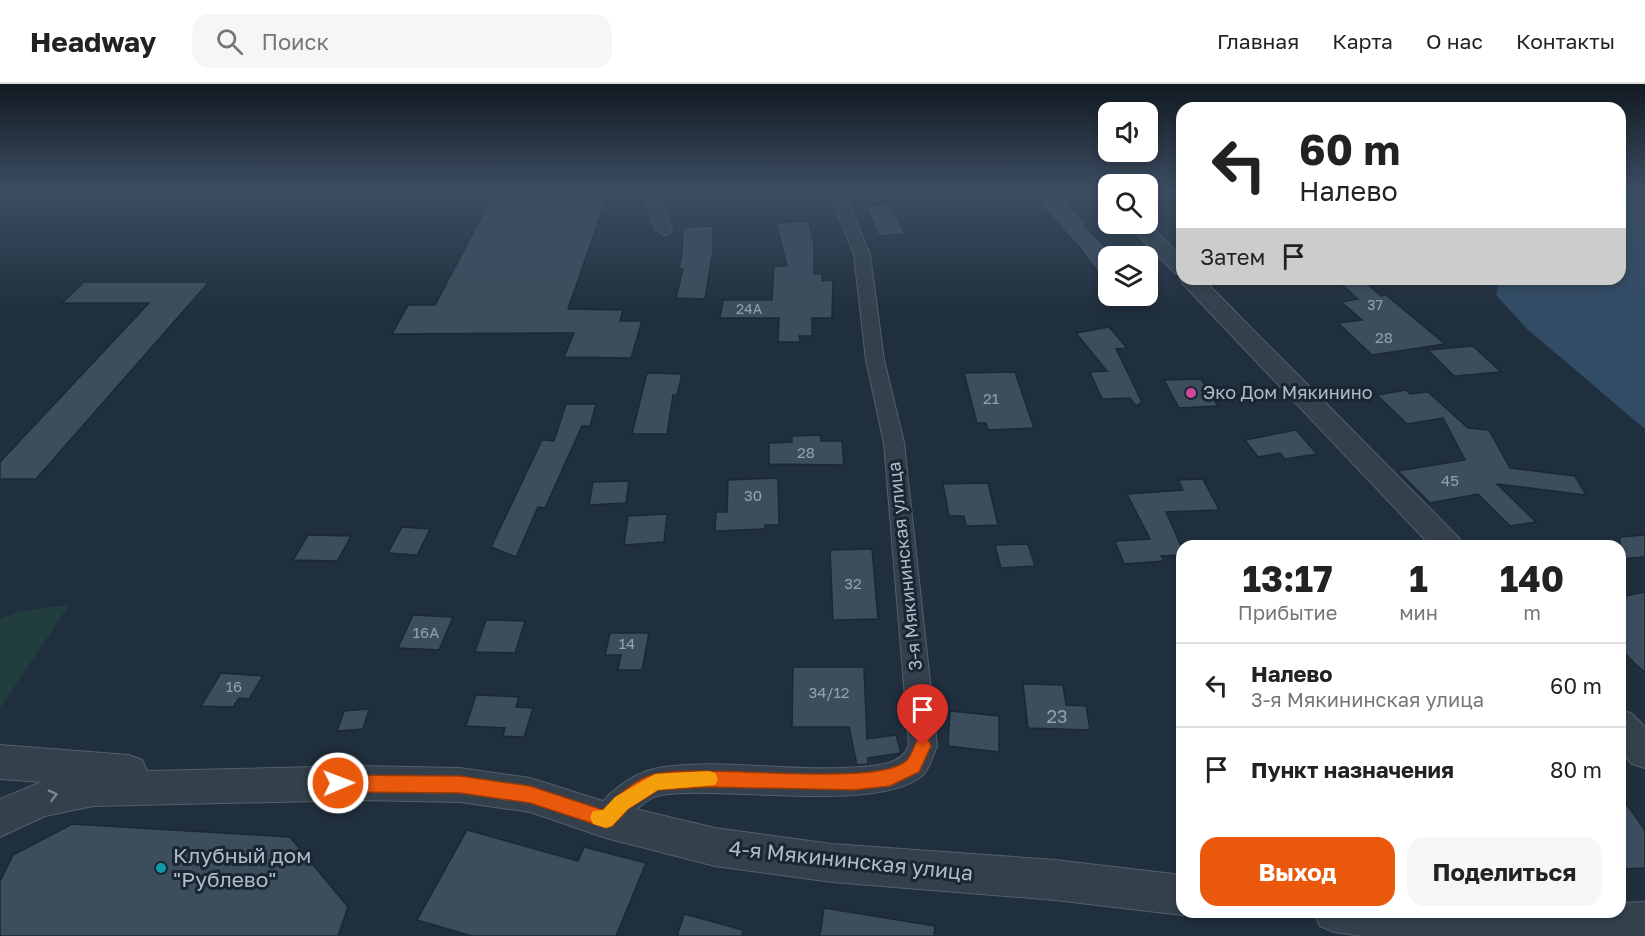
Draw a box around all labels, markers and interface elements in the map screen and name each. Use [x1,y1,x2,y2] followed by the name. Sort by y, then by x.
[192,14,612,68] search box
[30,25,156,58] text: Headway
[213,25,246,58] icon: search
[261,28,329,55] text: Поиск
[1217,28,1299,54] text: Главная
[1332,28,1393,54] text: Карта
[1426,28,1483,54] text: О нас
[1516,28,1615,54] text: Контакты
[1098,102,1158,306] map controls
[1098,102,1158,162] button: sound
[1299,124,1400,174] text: 60 m
[1200,126,1278,204] icon: left
[1098,174,1158,234] button: search
[1299,175,1398,207] text: Налево
[1277,240,1310,273] icon: arrive
[1200,243,1265,270] text: Затем
[1098,246,1158,306] button: layers
[1367,296,1383,313] house number: 37
[736,300,763,317] house number: 24А
[1375,328,1393,346] house number: 28
[1203,381,1373,403] place label: Эко Дом Мякинино
[1184,386,1198,400] marker: Эко Дом Мякинино
[983,389,999,407] house number: 21
[797,443,815,461] house number: 28
[882,461,926,672] street label: 3-я Мякининская улица
[1441,471,1459,489] house number: 45
[744,486,762,504] house number: 30
[1242,557,1333,600] text: 13:17
[1409,557,1428,600] text: 1
[1500,557,1564,600] text: 140
[844,574,862,592] house number: 32
[1238,600,1337,624] text: Прибытие
[1399,600,1438,624] text: мин
[1523,600,1541,624] text: m
[413,623,439,641] house number: 16А
[619,634,635,652] house number: 14
[1251,660,1333,687] text: Налево
[1200,669,1233,702] icon: left
[1550,672,1602,699] text: 60 m
[226,677,242,695] house number: 16
[808,683,850,701] house number: 34/12
[897,684,948,746] pin
[1251,687,1484,711] text: 3-я Мякининская улица
[906,693,939,726] icon: arrive
[1047,705,1067,727] house number: 23
[306,751,370,815] position arrow
[1200,753,1233,786] icon: arrive
[1251,756,1454,783] text: Пункт назначения
[1550,756,1602,783] text: 80 m
[48,790,58,803] one-way arrow
[728,834,974,886] street label: 4-я Мякининская улица
[1200,837,1395,906] button: Выход
[1407,837,1602,906] button: Поделиться
[173,842,311,892] place label: Клубный дом "Рублево"
[154,861,168,875] marker: Клубный дом "Рублево"

